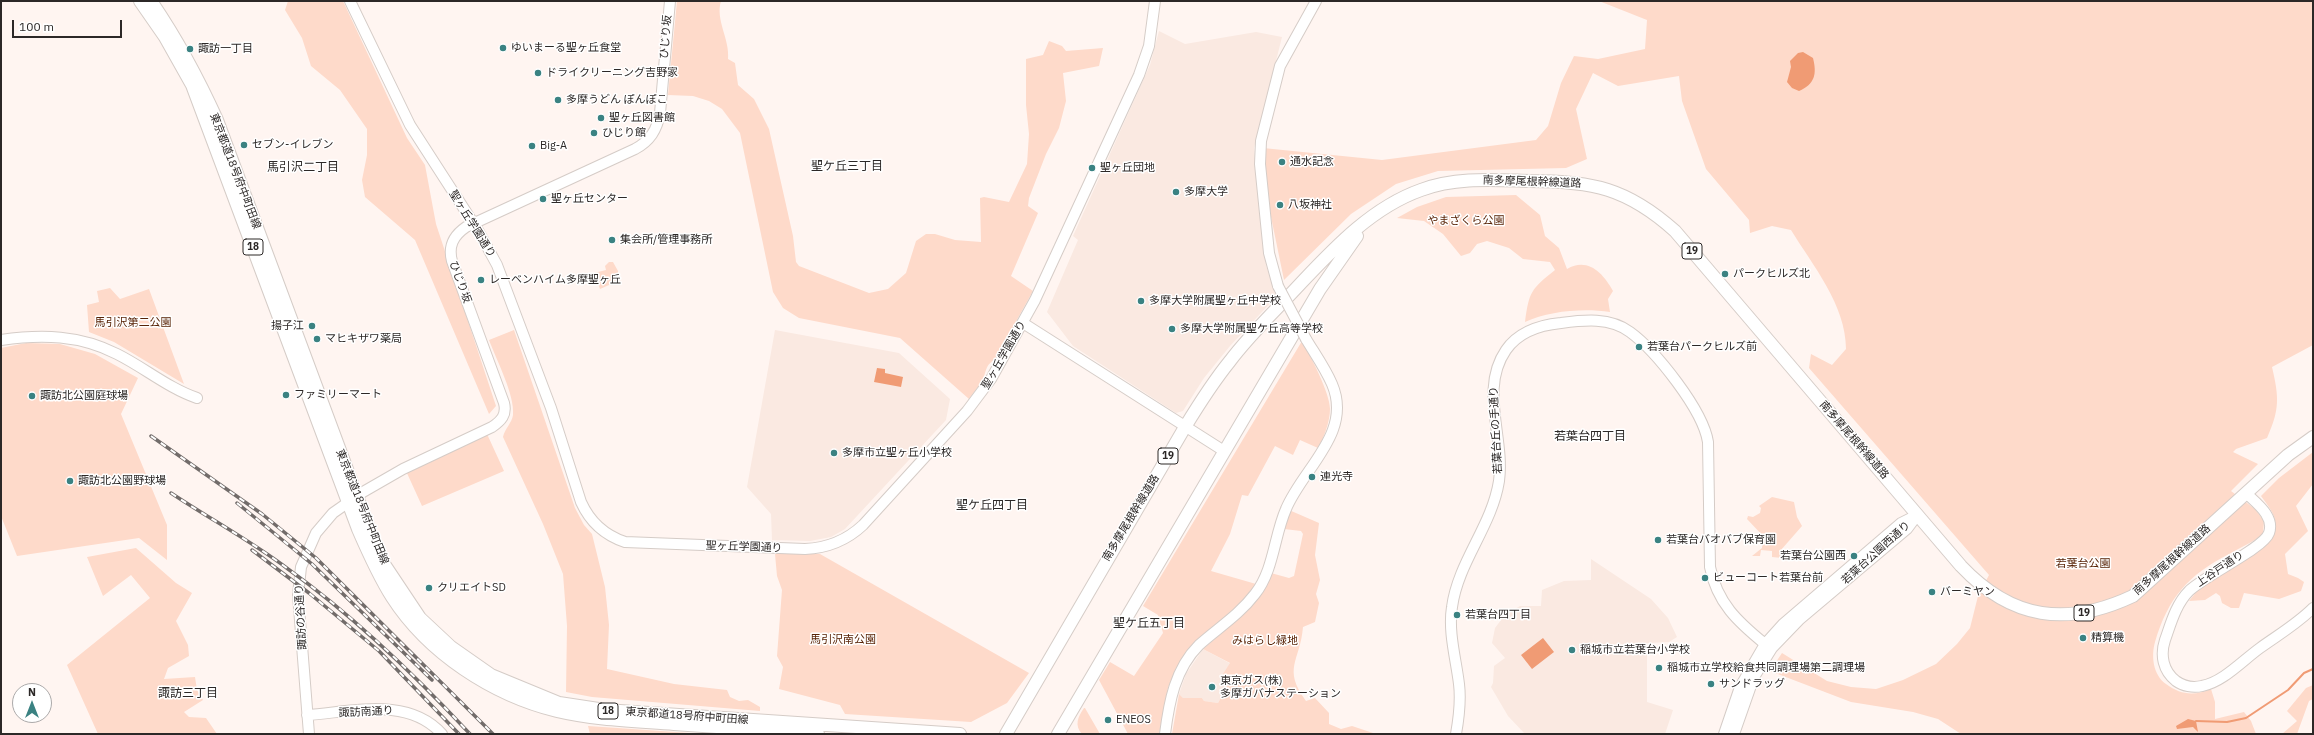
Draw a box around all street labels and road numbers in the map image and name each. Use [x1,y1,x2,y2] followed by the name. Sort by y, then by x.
[658,15,674,59] street label: ひじり坂
[207,111,263,231] street label: 東京都道18号府中町田線
[1482,174,1582,190] street label: 南多摩尾根幹線道路
[446,188,498,260] street label: 聖ヶ丘学園通り
[243,239,263,255] road number: 18
[1682,243,1702,259] road number: 19
[446,259,474,305] street label: ひじり坂
[979,318,1029,392] street label: 聖ヶ丘学園通り
[1487,386,1505,474] street label: 若葉台丘の手通り
[1817,398,1891,482] street label: 南多摩尾根幹線道路
[333,447,391,567] street label: 東京都道18号府中町田線
[1158,448,1178,464] road number: 19
[1100,472,1162,564] street label: 南多摩尾根幹線道路
[1839,519,1913,587] street label: 若葉台公園西通り
[2131,522,2213,598] street label: 南多摩尾根幹線道路
[705,539,783,555] street label: 聖ヶ丘学園通り
[2194,548,2246,590] street label: 上谷戸通り
[293,584,309,650] street label: 諏訪の谷通り
[2074,605,2094,621] road number: 19
[598,703,618,719] road number: 18
[338,704,394,720] street label: 諏訪南通り
[625,705,749,727] street label: 東京都道18号府中町田線

